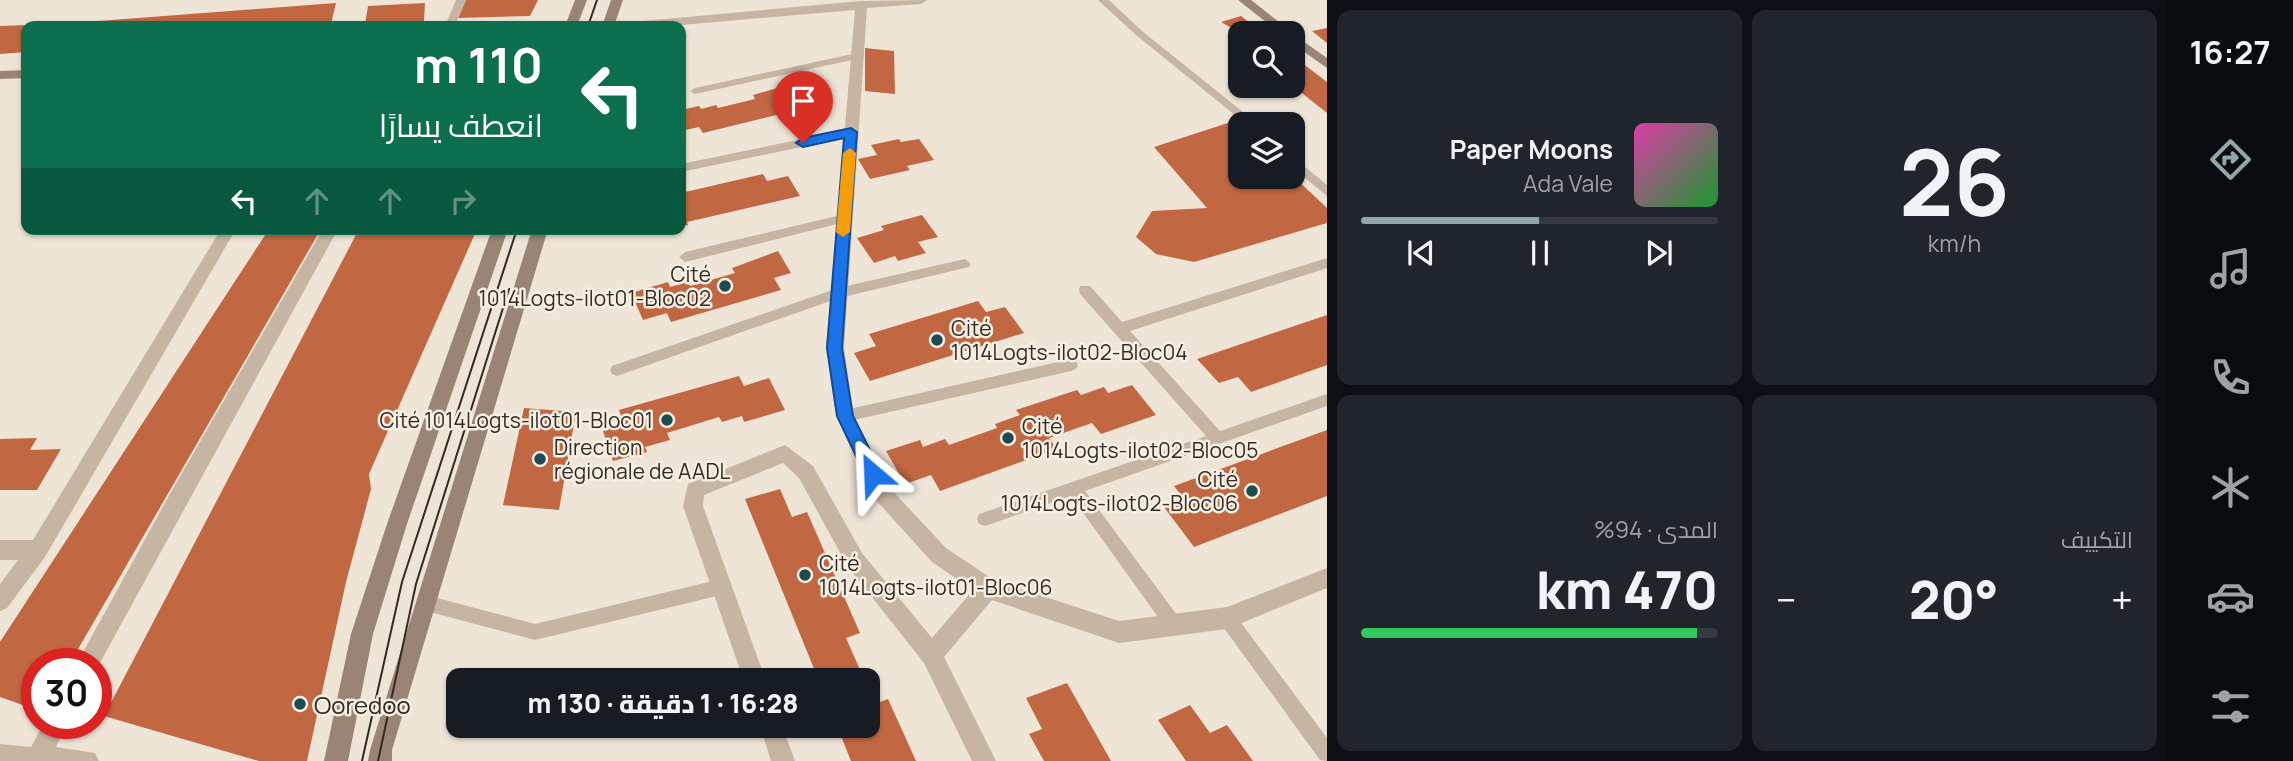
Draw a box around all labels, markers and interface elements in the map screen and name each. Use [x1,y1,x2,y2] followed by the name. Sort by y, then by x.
[1228,21,1305,189] map controls
[1228,21,1305,98] button: search
[2190,30,2271,74] text: 16:27
[414,31,543,98] text: 110 m
[567,49,658,140] icon: left
[773,71,833,143] pin
[784,82,822,120] icon: arrive
[379,103,543,147] text: انعطف يسارًا
[1228,112,1305,189] button: layers
[1899,119,2010,243] text: 26
[1450,131,1613,167] text: Paper Moons
[2206,135,2255,184] icon: directions
[1523,167,1613,199] text: Ada Vale
[225,182,263,220] icon: left
[298,182,336,220] icon: ahead
[371,182,409,220] icon: ahead
[444,182,482,220] icon: right
[1928,227,1981,259] text: km/h
[1402,234,1440,272] icon: previous
[1521,234,1559,272] icon: pause
[1640,234,1678,272] icon: next
[2206,244,2255,293] icon: music
[479,260,711,312] place label: Cité 1014Logts-ilot01-Bloc02
[717,278,733,294] marker: Cité 1014Logts-ilot01-Bloc02
[951,314,1188,366] place label: Cité 1014Logts-ilot02-Bloc04
[929,332,945,348] marker: Cité 1014Logts-ilot02-Bloc04
[2206,353,2255,402] icon: phone
[380,406,653,434] place label: Cité 1014Logts-ilot01-Bloc01
[659,412,675,428] marker: Cité 1014Logts-ilot01-Bloc01
[1022,412,1258,464] place label: Cité 1014Logts-ilot02-Bloc05
[1000,430,1016,446] marker: Cité 1014Logts-ilot02-Bloc05
[554,433,731,485] place label: Direction régionale de AADL
[836,437,910,511] position arrow
[532,451,548,467] marker: Direction régionale de AADL
[2206,463,2255,512] icon: climate
[1001,465,1238,517] place label: Cité 1014Logts-ilot02-Bloc06
[1244,483,1260,499] marker: Cité 1014Logts-ilot02-Bloc06
[1594,513,1718,545] text: المدى · 94%
[2061,523,2133,555] text: التكييف
[819,549,1053,601] place label: Cité 1014Logts-ilot01-Bloc06
[1536,554,1718,625] text: 470 km
[1909,564,1999,635] text: 20°
[797,567,813,583] marker: Cité 1014Logts-ilot01-Bloc06
[2206,572,2255,621] icon: car
[1776,573,1797,625] text: −
[2111,573,2133,625] text: +
[21,648,112,739] speed limit sign: 30
[2206,682,2255,731] icon: filters
[528,685,798,721] text: 16:28 · 1 دقيقة · 130 m
[314,688,411,721] place label: Ooredoo
[292,696,308,712] marker: Ooredoo

